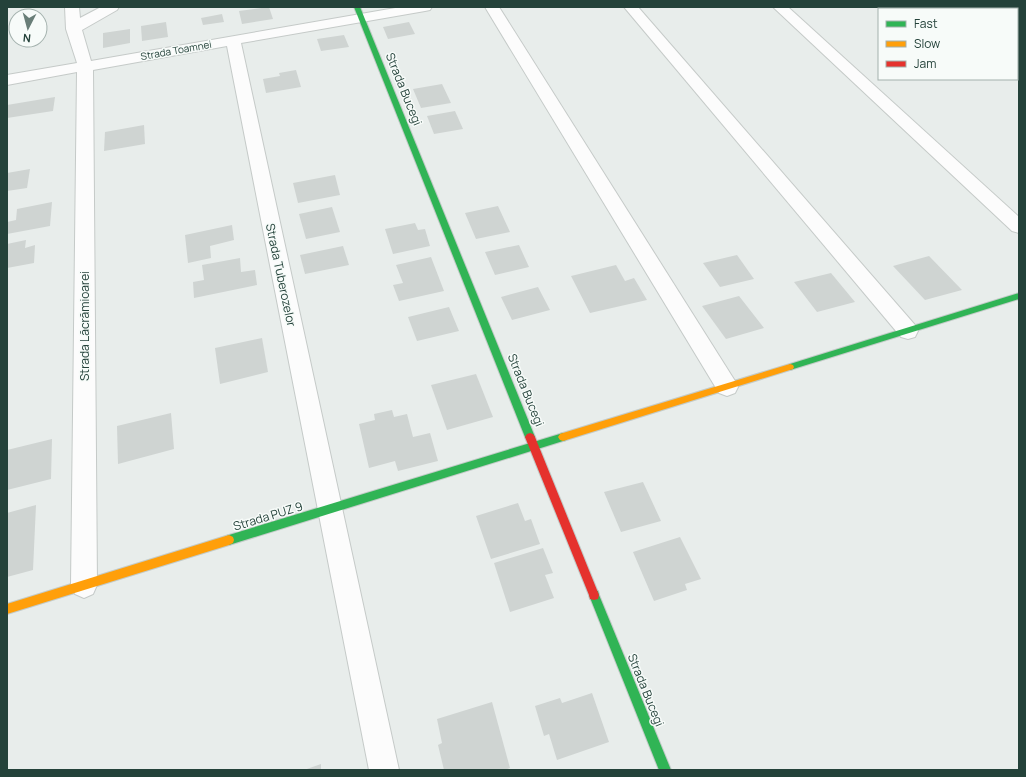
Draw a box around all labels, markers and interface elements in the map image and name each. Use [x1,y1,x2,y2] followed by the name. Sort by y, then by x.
[8,8,48,48] north arrow
[878,8,1018,80] legend
[914,15,938,32] text: Fast
[22,31,32,46] text: N
[914,35,940,52] text: Slow
[139,37,213,63] street label: Strada Toamnei
[382,50,426,128] street label: Strada Bucegi
[914,55,936,72] text: Jam
[262,222,300,329] street label: Strada Tuberozelor
[76,271,93,381] street label: Strada Lăcrămioarei
[504,351,548,429] street label: Strada Bucegi
[231,497,305,535] street label: Strada PUZ 9
[624,651,668,729] street label: Strada Bucegi

